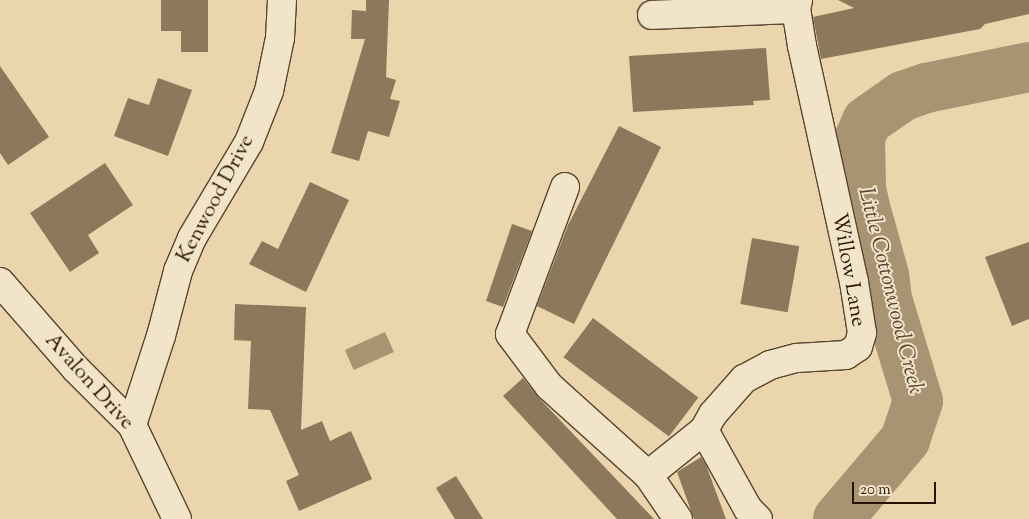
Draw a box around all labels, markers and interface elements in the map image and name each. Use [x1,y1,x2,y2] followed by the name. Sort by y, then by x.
[172,131,260,267] street label: Kenwood Drive
[851,185,927,397] water label: Little Cottonwood Creek
[826,211,870,329] street label: Willow Lane
[39,329,139,435] street label: Avalon Drive
[854,472,938,504] scale bar
[860,480,891,501] text: 20 m

